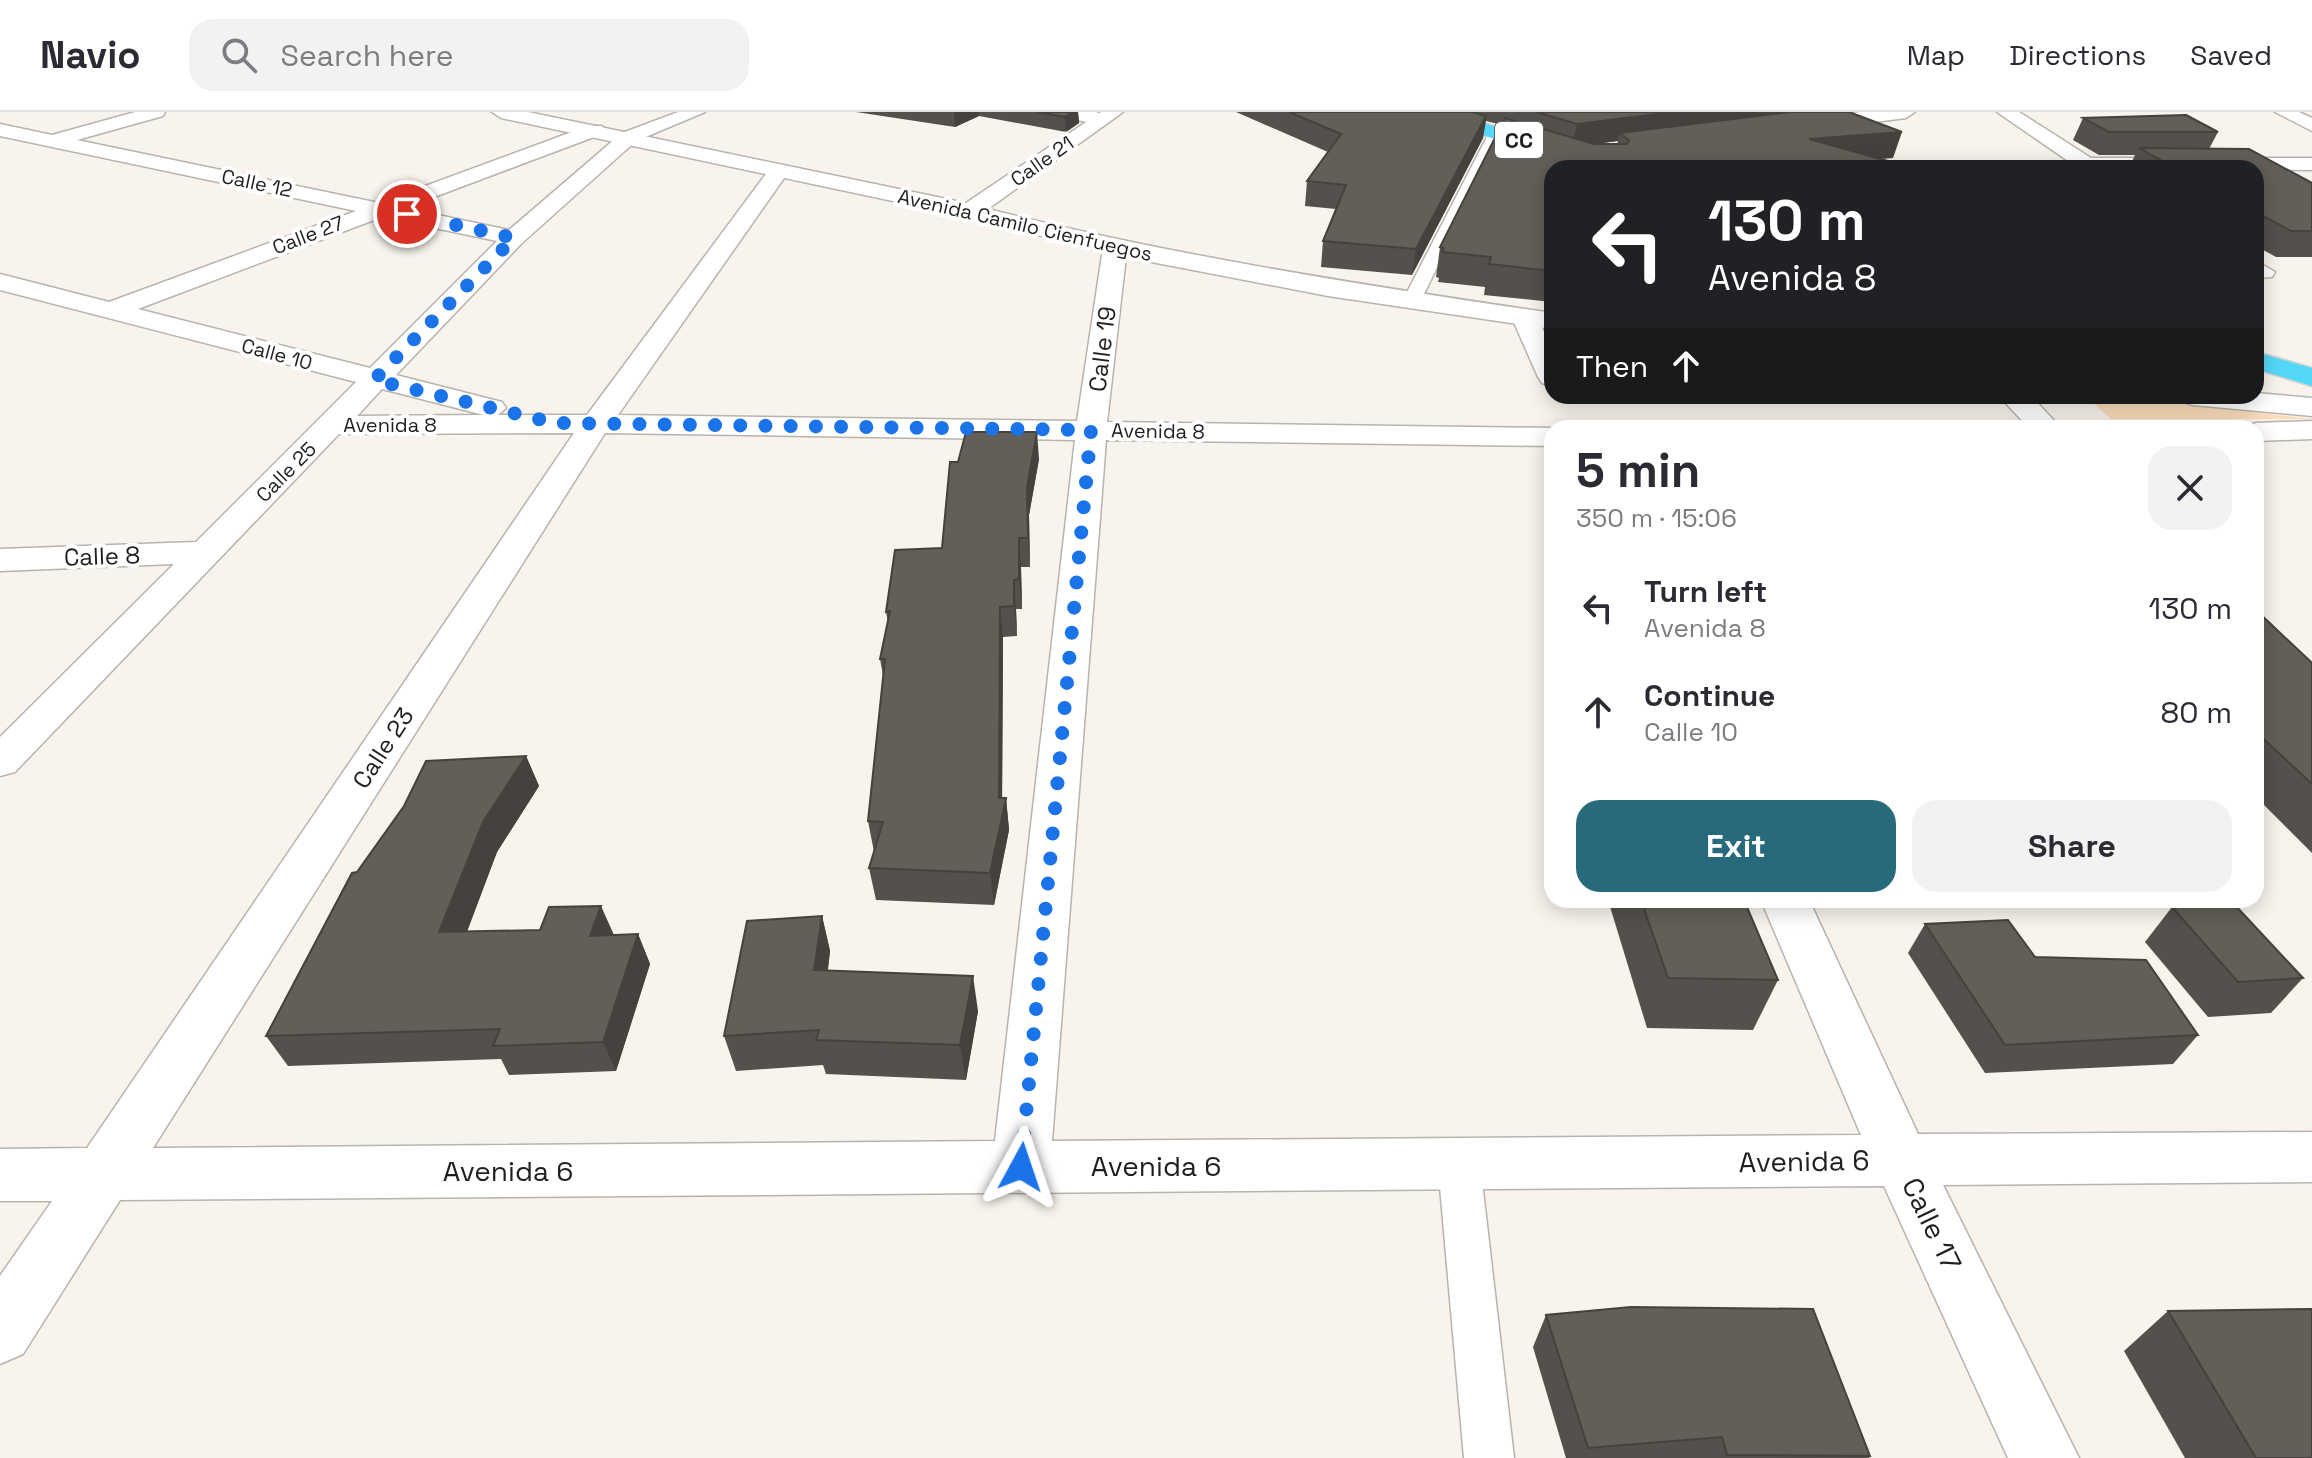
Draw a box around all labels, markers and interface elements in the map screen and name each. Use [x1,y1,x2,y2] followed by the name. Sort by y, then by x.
[189,19,749,91] search box
[40,31,141,79] text: Navio
[217,33,261,77] icon: search
[281,36,453,75] text: Search here
[1907,37,1965,73] text: Map
[2009,37,2146,73] text: Directions
[2190,37,2272,73] text: Saved
[1495,122,1543,158] road number: CC
[1005,130,1079,192] street label: Calle 21
[219,163,295,203] street label: Calle 12
[373,180,441,248] pin
[895,183,1155,267] street label: Avenida Camilo Cienfuegos
[1708,185,1866,256] text: 130 m
[385,192,429,236] icon: arrive
[1576,192,1680,296] icon: left
[269,210,347,260] street label: Calle 27
[1708,255,1876,301] text: Avenida 8
[1081,304,1123,394] street label: Calle 19
[239,332,315,376] street label: Calle 10
[1664,344,1708,388] icon: ahead
[1576,347,1648,386] text: Then
[343,412,437,438] street label: Avenida 8
[1111,417,1205,445] street label: Avenida 8
[250,436,322,508] street label: Calle 25
[1576,440,1700,501] text: 5 min
[2148,446,2232,530] button: close
[1576,501,1737,535] text: 350 m · 15:06
[63,539,141,573] street label: Calle 8
[1644,572,1767,611] text: Turn left
[1576,586,1620,630] icon: left
[2149,589,2232,628] text: 130 m
[1644,611,1766,645] text: Avenida 8
[1644,676,1775,715] text: Continue
[1576,690,1620,734] icon: ahead
[2161,693,2232,732] text: 80 m
[345,702,421,794] street label: Calle 23
[1644,715,1738,749] text: Calle 10
[1576,800,1896,892] button: Exit
[1912,800,2232,892] button: Share
[979,1125,1063,1209] position arrow
[1738,1142,1870,1180] street label: Avenida 6
[1091,1148,1221,1184] street label: Avenida 6
[443,1153,573,1189] street label: Avenida 6
[1894,1172,1970,1276] street label: Calle 17

